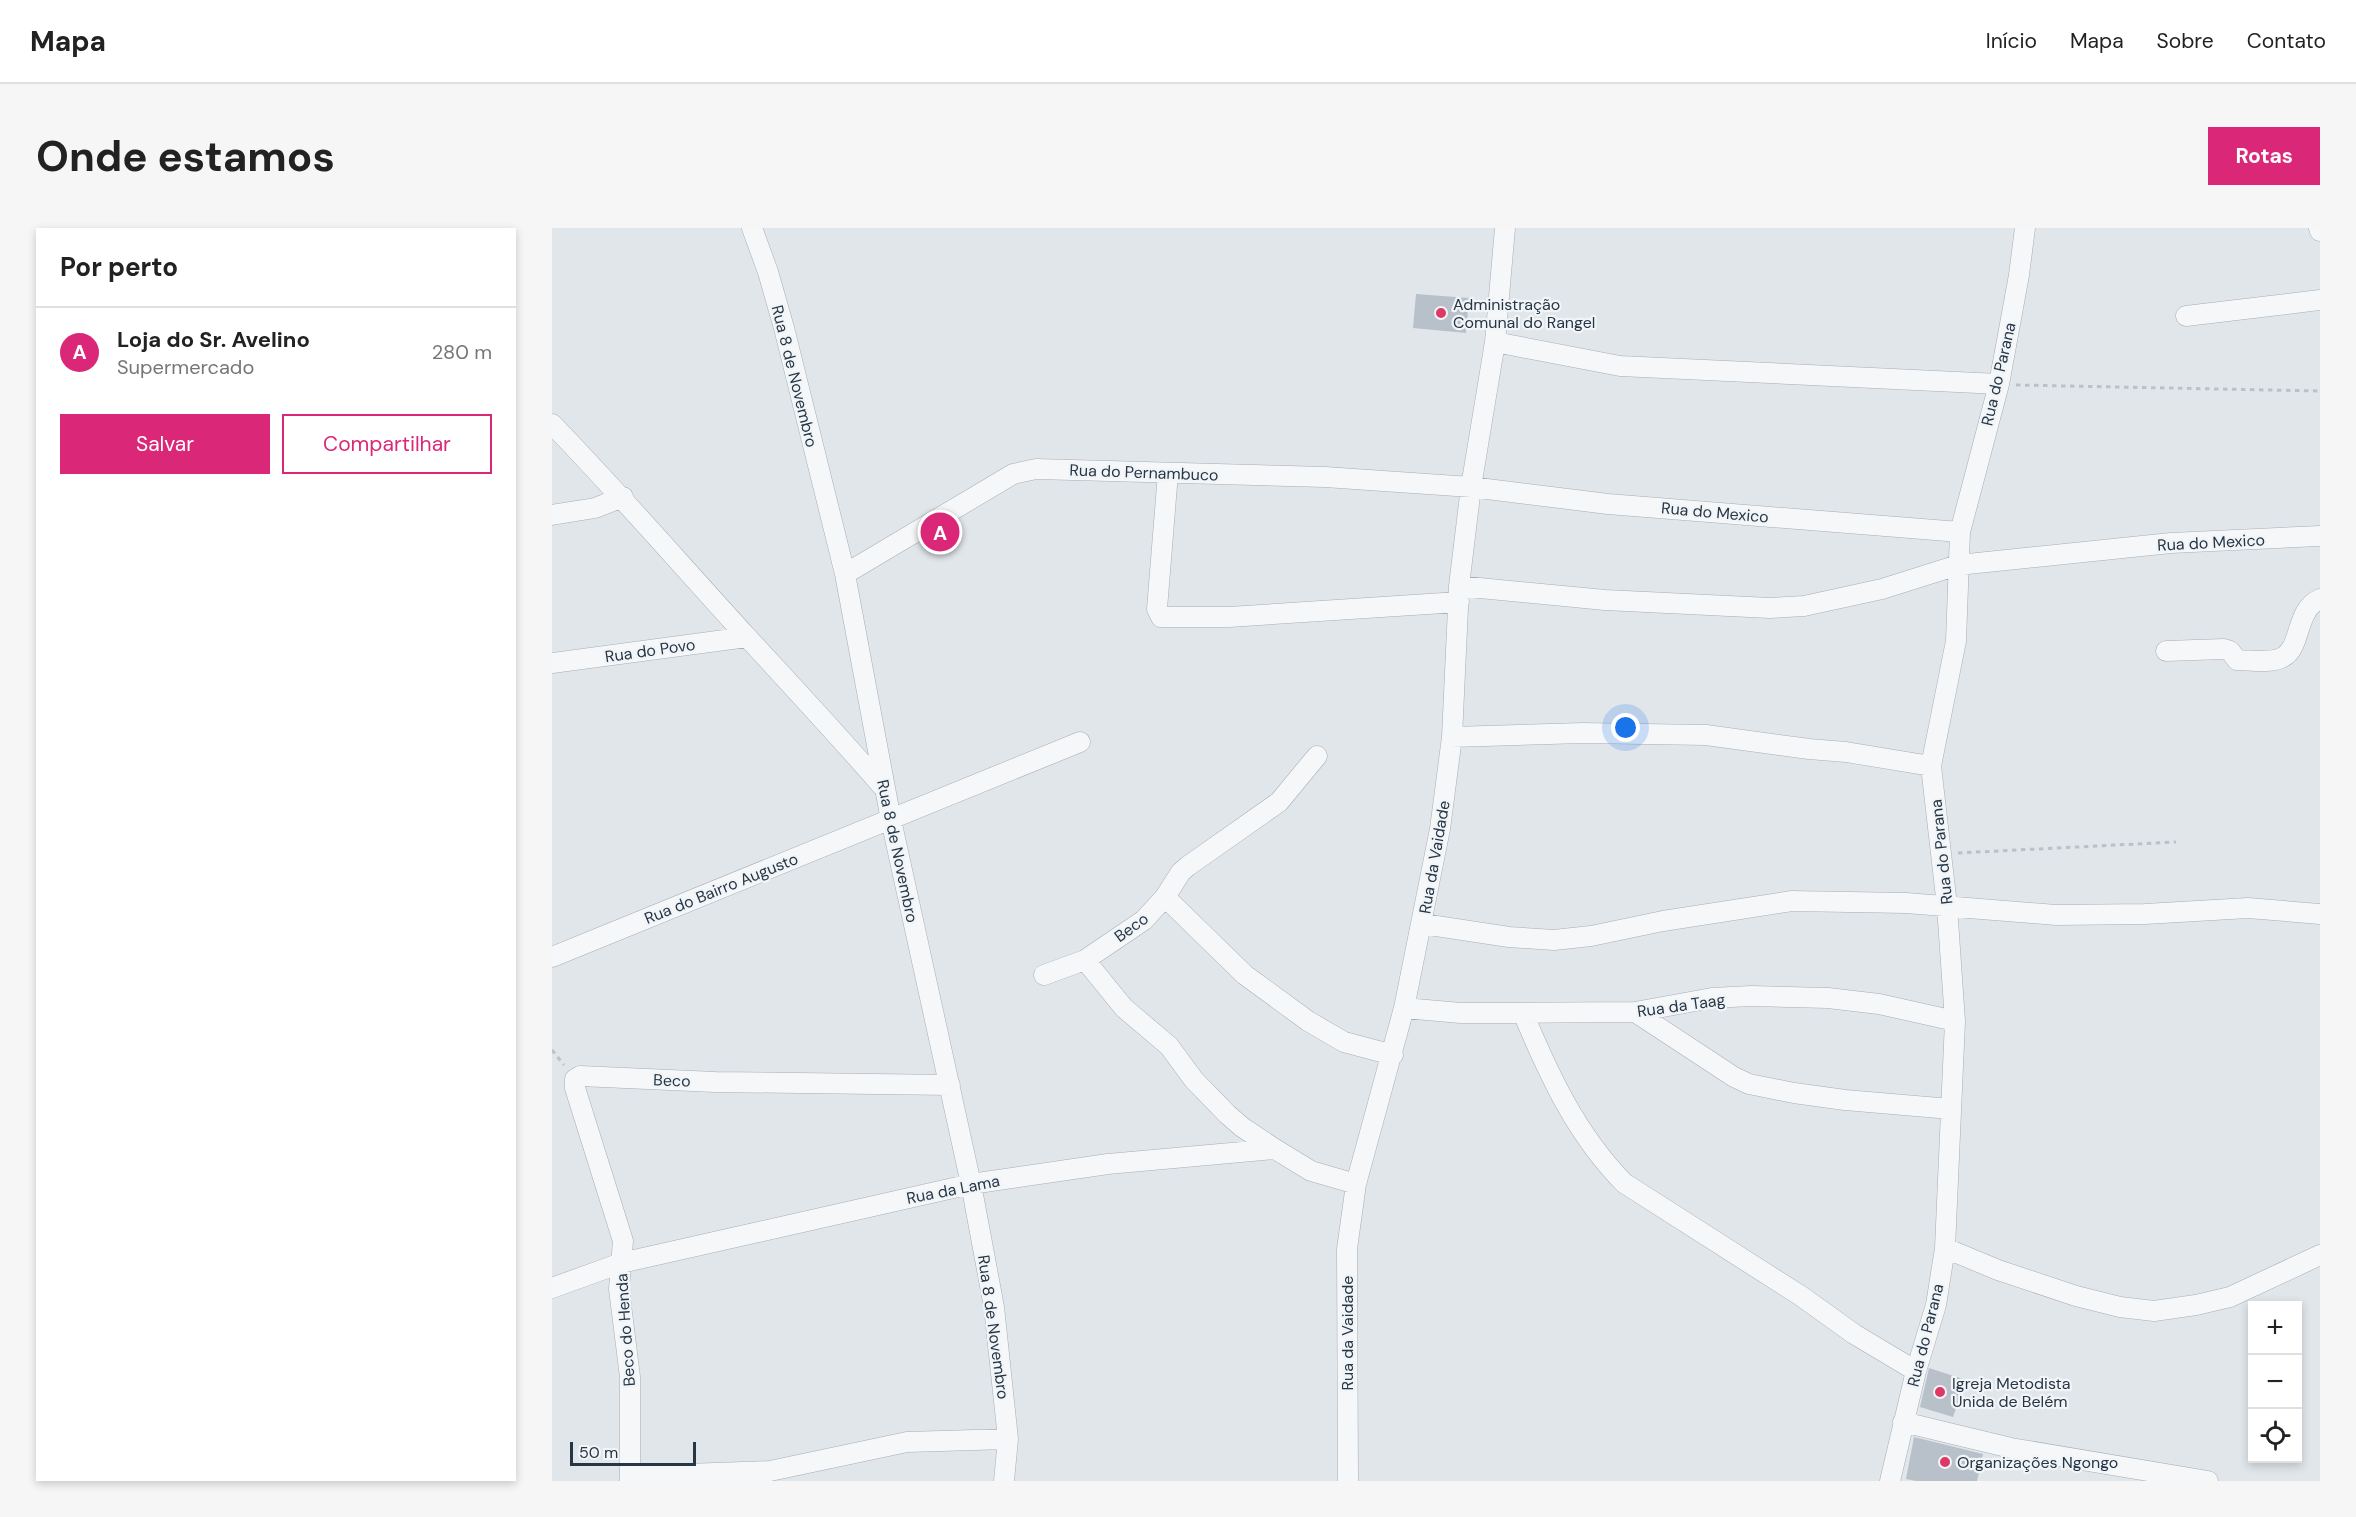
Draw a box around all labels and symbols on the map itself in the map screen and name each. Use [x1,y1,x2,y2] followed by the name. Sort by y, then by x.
[1453,294,1595,333] place label: Administração Comunal do Rangel
[767,303,822,449] street label: Rua 8 de Novembro
[1434,306,1448,320] marker: Administração Comunal do Rangel
[1976,320,2021,428] street label: Rua do Parana
[1069,459,1219,486] street label: Rua do Pernambuco
[1660,497,1770,528] street label: Rua do Mexico
[920,510,960,554] pin: A
[2157,529,2266,556] street label: Rua do Mexico
[604,634,697,667] street label: Rua do Povo
[1611,713,1640,742] your location
[872,778,923,925] street label: Rua 8 de Novembro
[1926,798,1957,906] street label: Rua do Parana
[1414,799,1455,915] street label: Rua da Vaidade
[641,848,801,929] street label: Rua do Bairro Augusto
[1110,908,1153,947] street label: Beco
[1636,989,1727,1022] street label: Rua da Taag
[653,1069,691,1092] street label: Beco
[905,1170,1002,1209] street label: Rua da Lama
[973,1253,1014,1401] street label: Rua 8 de Novembro
[611,1273,640,1387] street label: Beco do Henda
[1337,1276,1358,1390] street label: Rua da Vaidade
[1903,1281,1948,1389] street label: Rua do Parana
[1952,1373,2071,1412] place label: Igreja Metodista Unida de Belém
[1933,1385,1947,1399] marker: Igreja Metodista Unida de Belém
[570,1439,696,1466] scale bar
[1957,1452,2118,1473] place label: Organizações Ngongo
[1938,1455,1952,1469] marker: Organizações Ngongo

